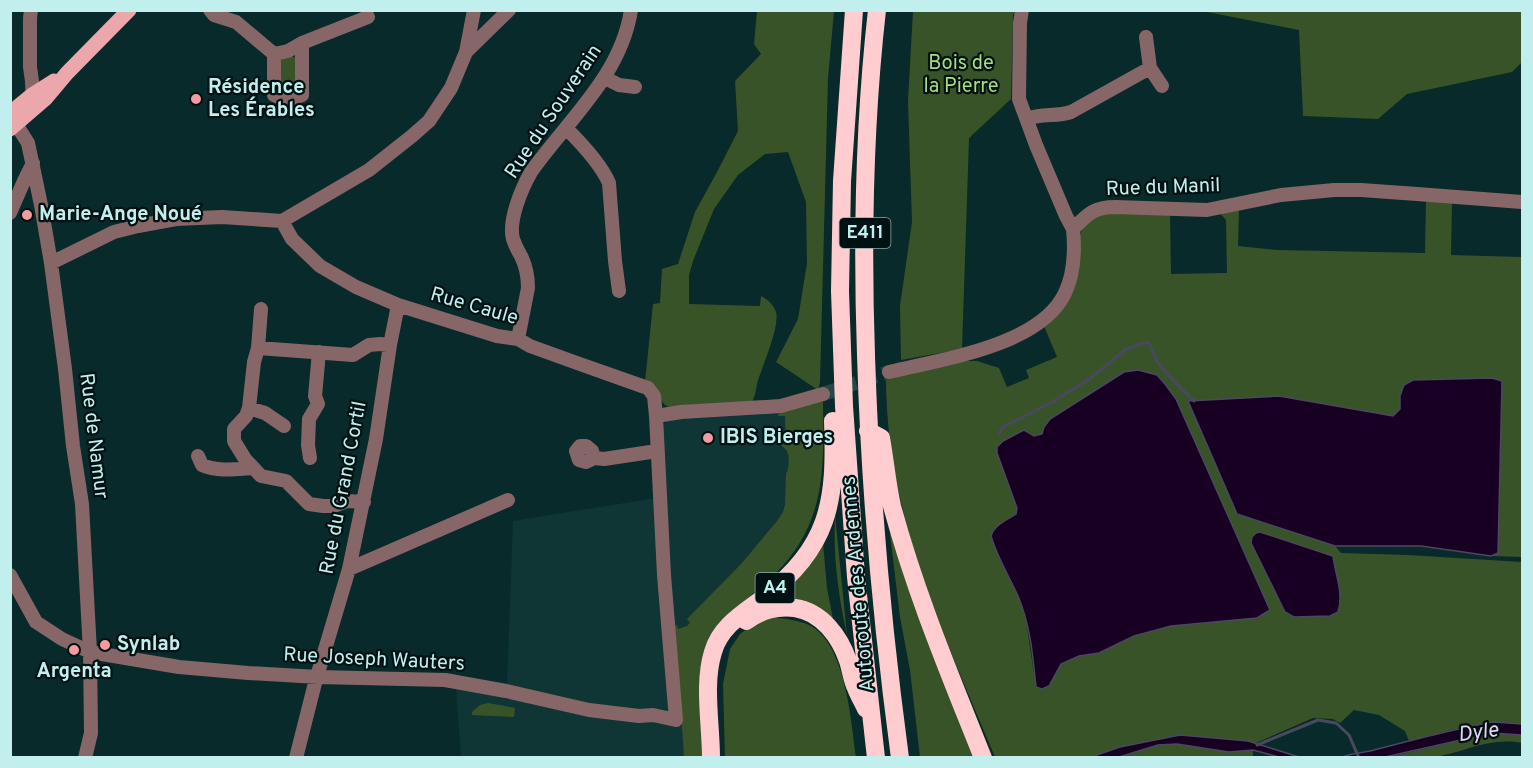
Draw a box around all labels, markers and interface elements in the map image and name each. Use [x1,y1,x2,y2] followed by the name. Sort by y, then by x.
[499,40,609,184] street label: Rue du Souverain
[924,51,998,100] park label: Bois de la Pierre
[208,75,315,124] place label: Résidence Les Érables
[189,92,203,106] marker: Résidence Les Érables
[1105,173,1221,203] street label: Rue du Manil
[39,202,202,228] place label: Marie-Ange Noué
[20,208,34,222] marker: Marie-Ange Noué
[840,218,890,248] road number: E411
[427,282,521,332] street label: Rue Caule
[72,371,114,501] street label: Rue de Namur
[314,399,374,577] street label: Rue du Grand Cortil
[720,425,833,451] place label: IBIS Bierges
[701,431,715,445] marker: IBIS Bierges
[837,475,881,693] street label: Autoroute des Ardennes
[756,573,794,603] road number: A4
[117,632,180,658] place label: Synlab
[98,638,112,652] marker: Synlab
[283,642,465,678] street label: Rue Joseph Wauters
[67,643,81,657] marker: Argenta
[36,659,112,685] place label: Argenta
[1456,717,1501,749] water label: Dyle

